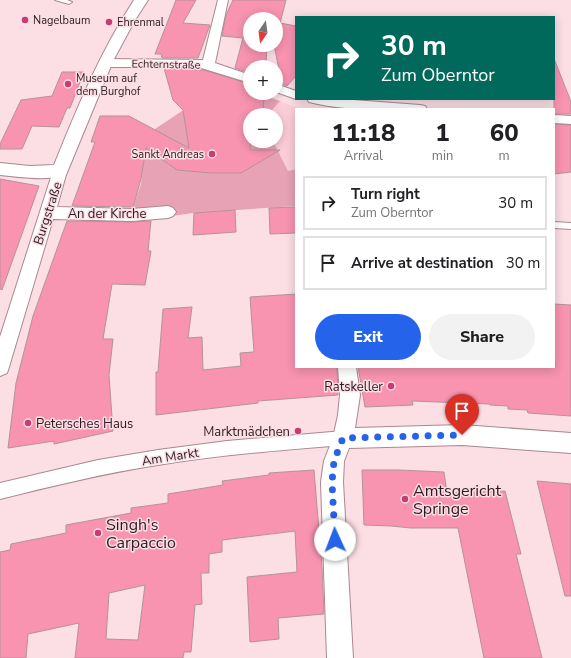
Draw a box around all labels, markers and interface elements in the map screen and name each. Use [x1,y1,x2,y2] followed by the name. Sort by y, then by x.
[243,12,283,52] north arrow
[243,12,283,148] map controls
[33,13,90,28] place label: Nagelbaum
[20,15,30,25] marker: Nagelbaum
[117,15,165,30] place label: Ehrenmal
[104,17,114,27] marker: Ehrenmal
[381,27,447,65] text: 30 m
[315,32,367,84] icon: right
[131,56,201,73] street label: Echternstraße
[243,60,283,100] button: +
[381,63,495,87] text: Zum Oberntor
[76,71,141,99] place label: Museum auf dem Burghof
[63,79,73,89] marker: Museum auf dem Burghof
[243,108,283,148] button: −
[331,117,395,149] text: 11:18
[435,117,450,149] text: 1
[490,117,519,149] text: 60
[132,147,204,162] place label: Sankt Andreas
[344,147,383,165] text: Arrival
[432,147,453,165] text: min
[499,147,510,165] text: m
[207,149,217,159] marker: Sankt Andreas
[29,179,67,247] street label: Burgstraße
[351,184,420,204] text: Turn right
[317,192,339,214] icon: right
[498,193,533,213] text: 30 m
[351,204,433,222] text: Zum Oberntor
[68,205,146,223] street label: An der Kirche
[317,252,339,274] icon: arrive
[351,253,494,273] text: Arrive at destination
[506,253,540,273] text: 30 m
[315,314,421,360] button: Exit
[429,314,535,360] button: Share
[324,378,383,396] place label: Ratskeller
[386,381,396,391] marker: Ratskeller
[445,394,479,435] pin
[451,400,473,422] icon: arrive
[36,415,133,433] place label: Petersches Haus
[23,418,33,428] marker: Petersches Haus
[203,423,290,441] place label: Marktmädchen
[293,426,303,436] marker: Marktmädchen
[140,444,200,470] street label: Am Markt
[413,480,501,520] place label: Amtsgericht Springe
[400,494,410,504] marker: Amtsgericht Springe
[106,514,176,554] place label: Singh's Carpaccio
[314,519,356,561] position arrow
[93,528,103,538] marker: Singh's Carpaccio

